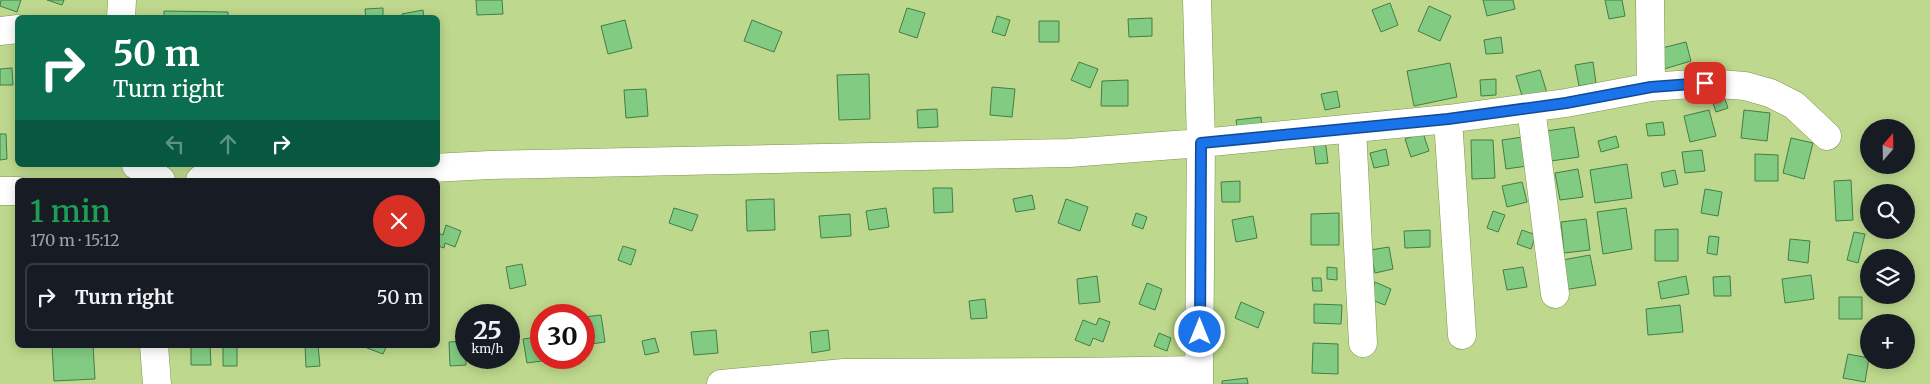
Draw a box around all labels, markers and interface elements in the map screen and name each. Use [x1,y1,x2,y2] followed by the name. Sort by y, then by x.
[113,32,200,76] text: 50 m
[30,35,95,100] icon: right
[1684,62,1726,104] pin
[1691,69,1719,97] icon: arrive
[113,75,224,103] text: Turn right
[1860,119,1915,174] north arrow
[1860,119,1915,369] map controls
[161,130,189,158] icon: left
[214,130,242,158] icon: ahead
[267,130,295,158] icon: right
[1860,184,1915,239] button: search
[30,192,111,230] text: 1 min
[373,195,425,247] button: close
[30,230,120,250] text: 170 m · 15:12
[1860,249,1915,304] button: layers
[32,283,60,311] icon: right
[75,285,174,309] text: Turn right
[377,285,423,309] text: 50 m
[530,304,595,369] speed limit sign: 30
[1173,305,1225,357] position arrow
[473,314,502,346] text: 25
[1860,314,1915,369] button: +
[472,341,503,356] text: km/h

